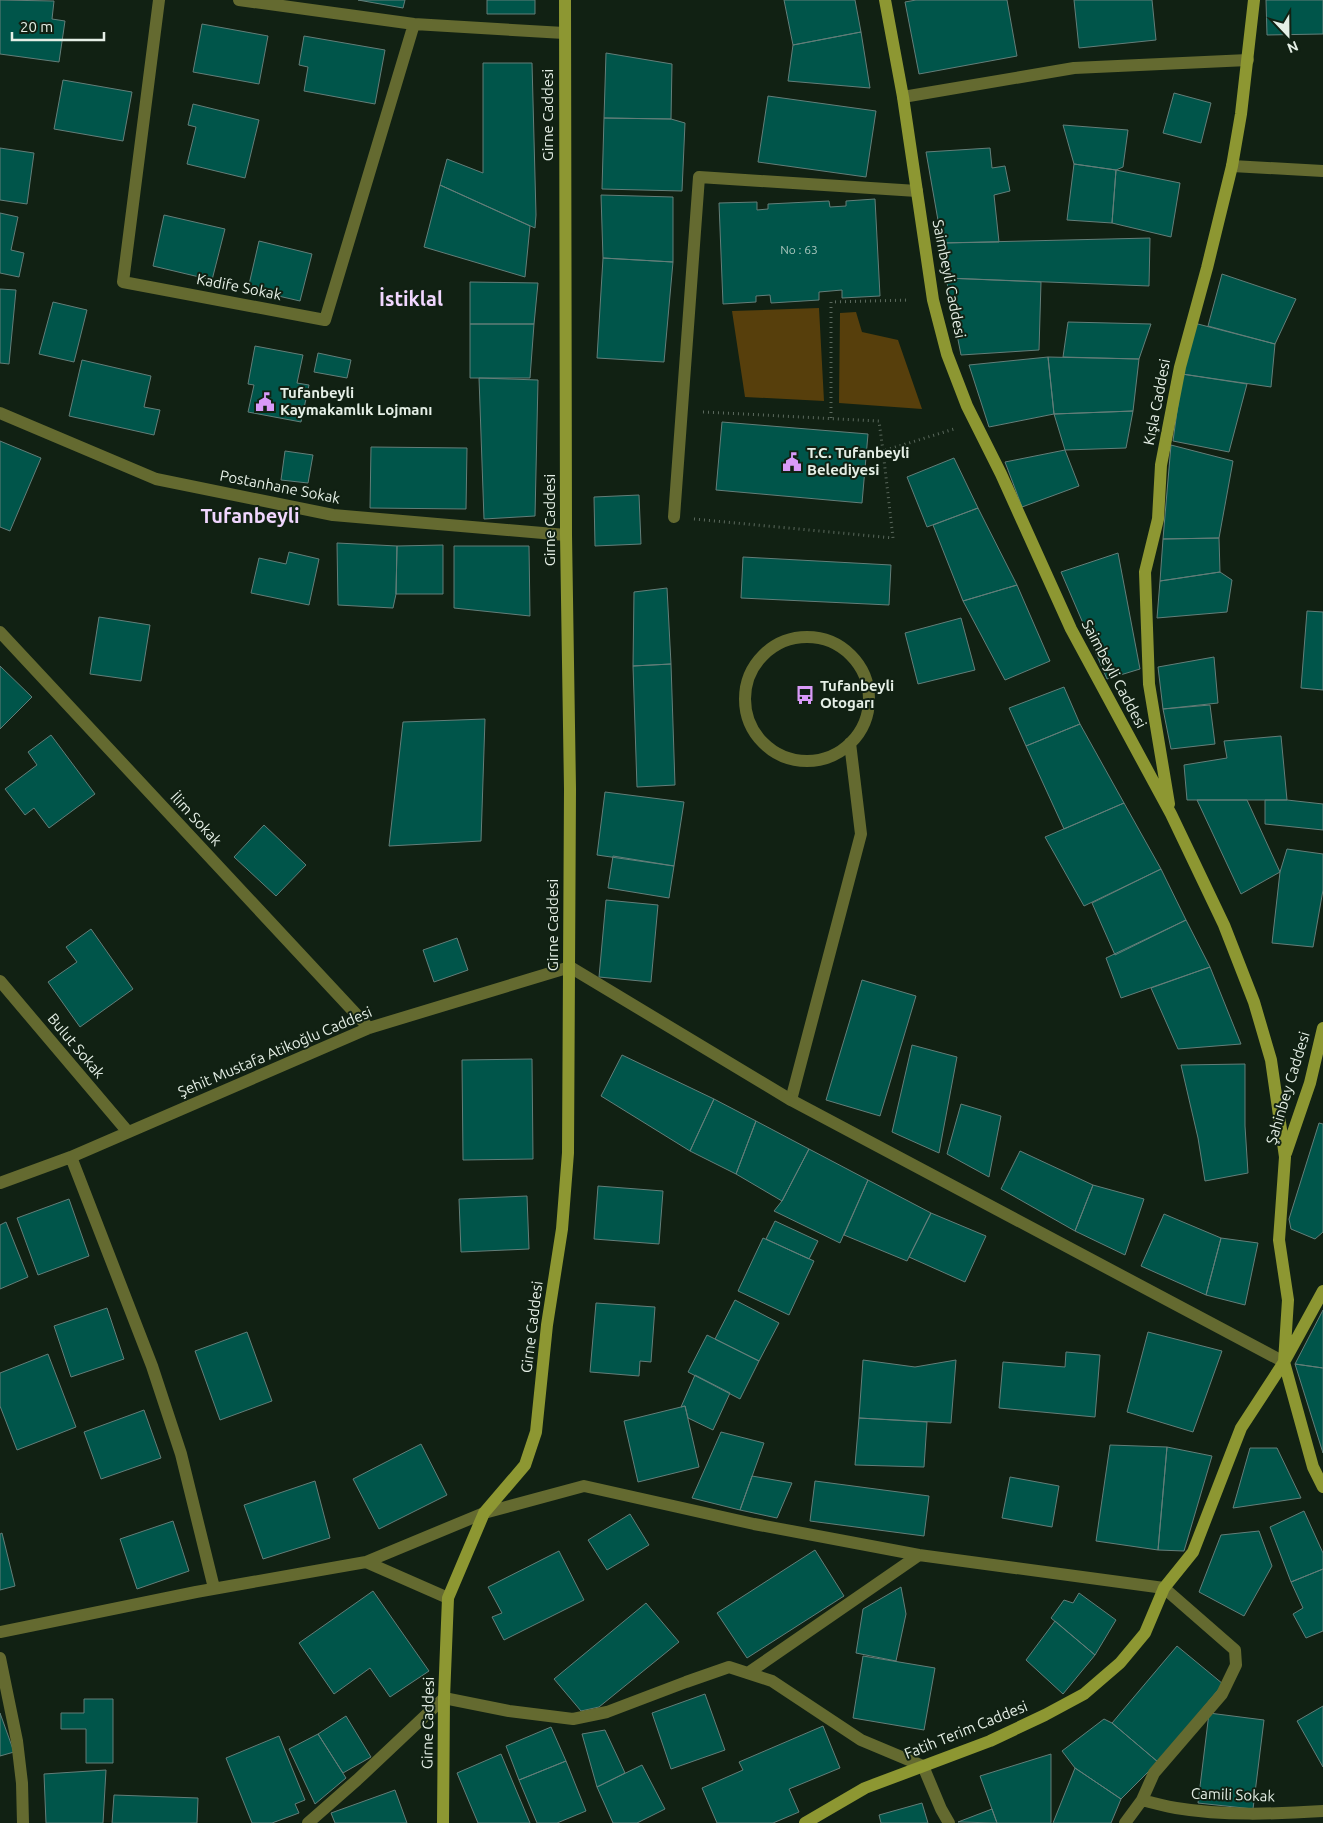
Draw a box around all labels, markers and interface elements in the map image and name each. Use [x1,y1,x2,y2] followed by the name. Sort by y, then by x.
[12,10,105,42] scale bar
[1263,10,1313,60] north arrow
[20,18,53,35] text: 20 m
[1285,38,1301,56] text: N
[539,69,556,161] street label: Girne Caddesi
[930,218,969,340] street label: Saimbeyli Caddesi
[780,243,818,256] house number: No : 63
[195,270,283,303] street label: Kadife Sokak
[379,287,443,310] district label: İstiklal
[1140,357,1173,447] street label: Kışla Caddesi
[280,384,432,418] place label: Tufanbeyli Kaymakamlık Lojmanı
[254,391,276,413] public building icon: Tufanbeyli Kaymakamlık Lojmanı
[807,444,909,478] place label: T.C. Tufanbeyli Belediyesi
[781,451,803,473] public building icon: T.C. Tufanbeyli Belediyesi
[218,466,342,507] street label: Postanhane Sokak
[541,474,558,566] street label: Girne Caddesi
[201,504,299,527] district label: Tufanbeyli
[1079,617,1150,731] street label: Saimbeyli Caddesi
[820,677,894,711] place label: Tufanbeyli Otogarı
[794,684,816,706] bus stop icon: Tufanbeyli Otogarı
[167,788,226,849] street label: İlim Sokak
[544,879,561,971] street label: Girne Caddesi
[175,1003,374,1100] street label: Şehit Mustafa Atikoğlu Caddesi
[44,1010,109,1082] street label: Bulut Sokak
[1262,1029,1313,1146] street label: Şahinbey Caddesi
[517,1280,546,1374] street label: Girne Caddesi
[418,1677,437,1769] street label: Girne Caddesi
[902,1697,1030,1762] street label: Fatih Terim Caddesi
[1191,1785,1276,1804] street label: Camili Sokak

